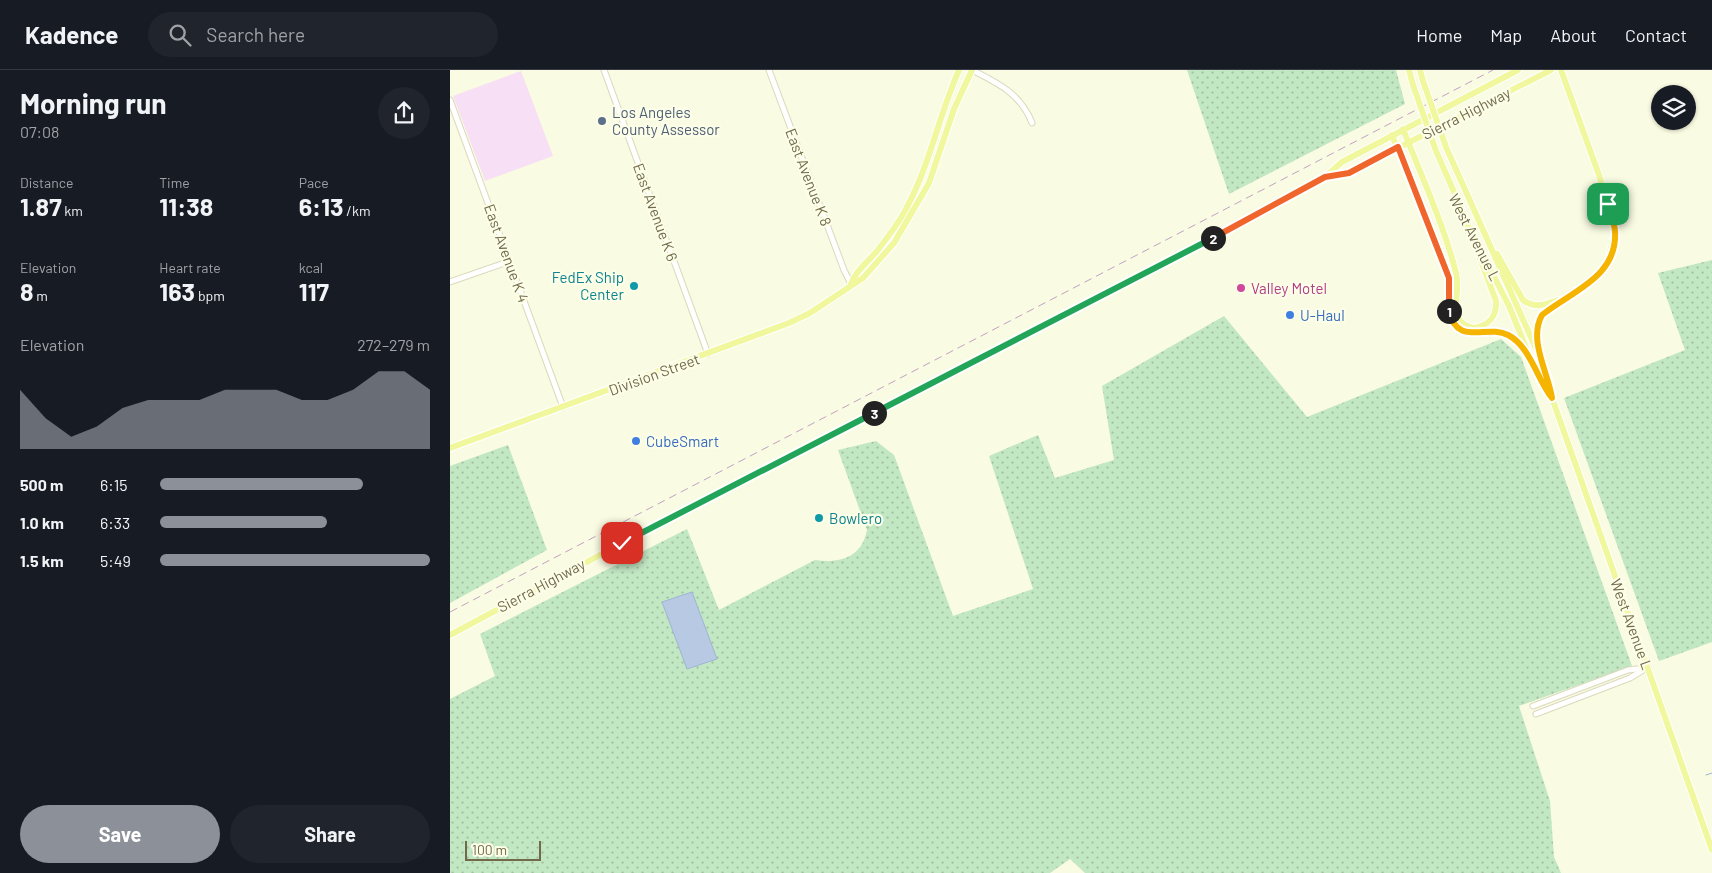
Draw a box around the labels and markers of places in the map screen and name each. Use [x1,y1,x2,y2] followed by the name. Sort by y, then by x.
[612,103,720,138] place label: Los Angeles County Assessor
[596,115,608,127] marker: Los Angeles County Assessor
[1587,183,1629,225] pin
[1200,226,1226,250] pin: 2
[552,268,625,303] place label: FedEx Ship Center
[1251,279,1327,297] place label: Valley Motel
[628,280,640,292] marker: FedEx Ship Center
[1235,282,1247,294] marker: Valley Motel
[1436,298,1462,324] pin: 1
[1300,306,1345,324] place label: U-Haul
[1284,309,1296,321] marker: U-Haul
[862,400,886,426] pin: 3
[646,432,719,450] place label: CubeSmart
[630,435,642,447] marker: CubeSmart
[829,509,882,527] place label: Bowlero
[813,512,825,524] marker: Bowlero
[601,522,643,564] pin

